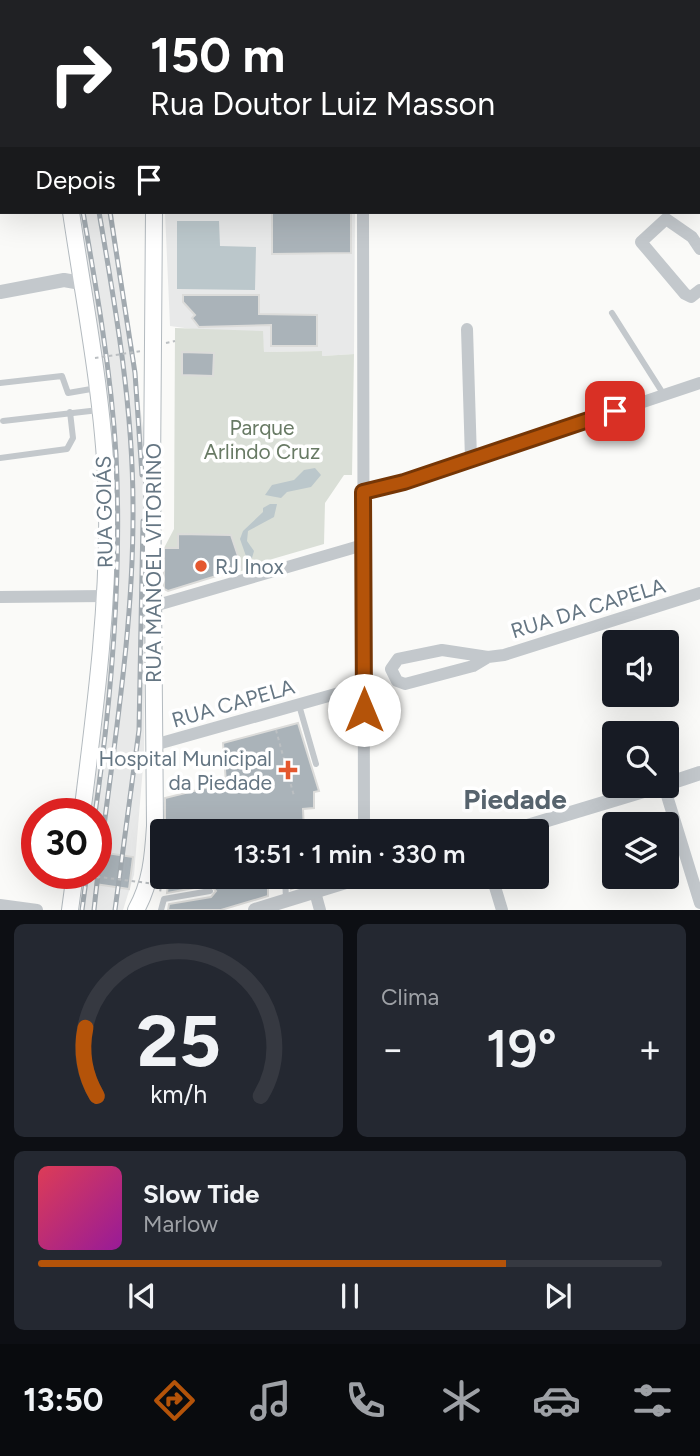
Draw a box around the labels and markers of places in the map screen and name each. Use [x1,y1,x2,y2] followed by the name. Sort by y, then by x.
[585,381,645,441] pin
[215,554,284,579] place label: RJ Inox
[193,558,209,574] marker: RJ Inox
[99,746,272,795] place label: Hospital Municipal da Piedade
[278,760,298,780] marker: Hospital Municipal da Piedade

